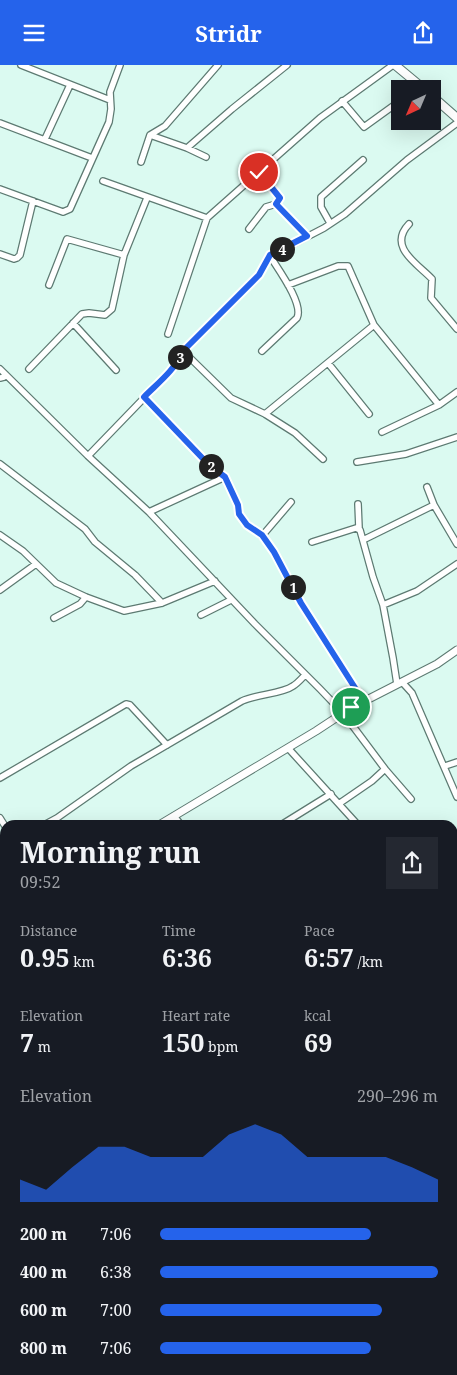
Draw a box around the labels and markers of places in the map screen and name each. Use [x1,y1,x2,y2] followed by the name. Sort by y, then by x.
[238,151,280,193] pin
[270,237,294,261] pin: 4
[168,345,192,369] pin: 3
[198,453,224,479] pin: 2
[280,575,306,599] pin: 1
[330,686,372,728] pin

